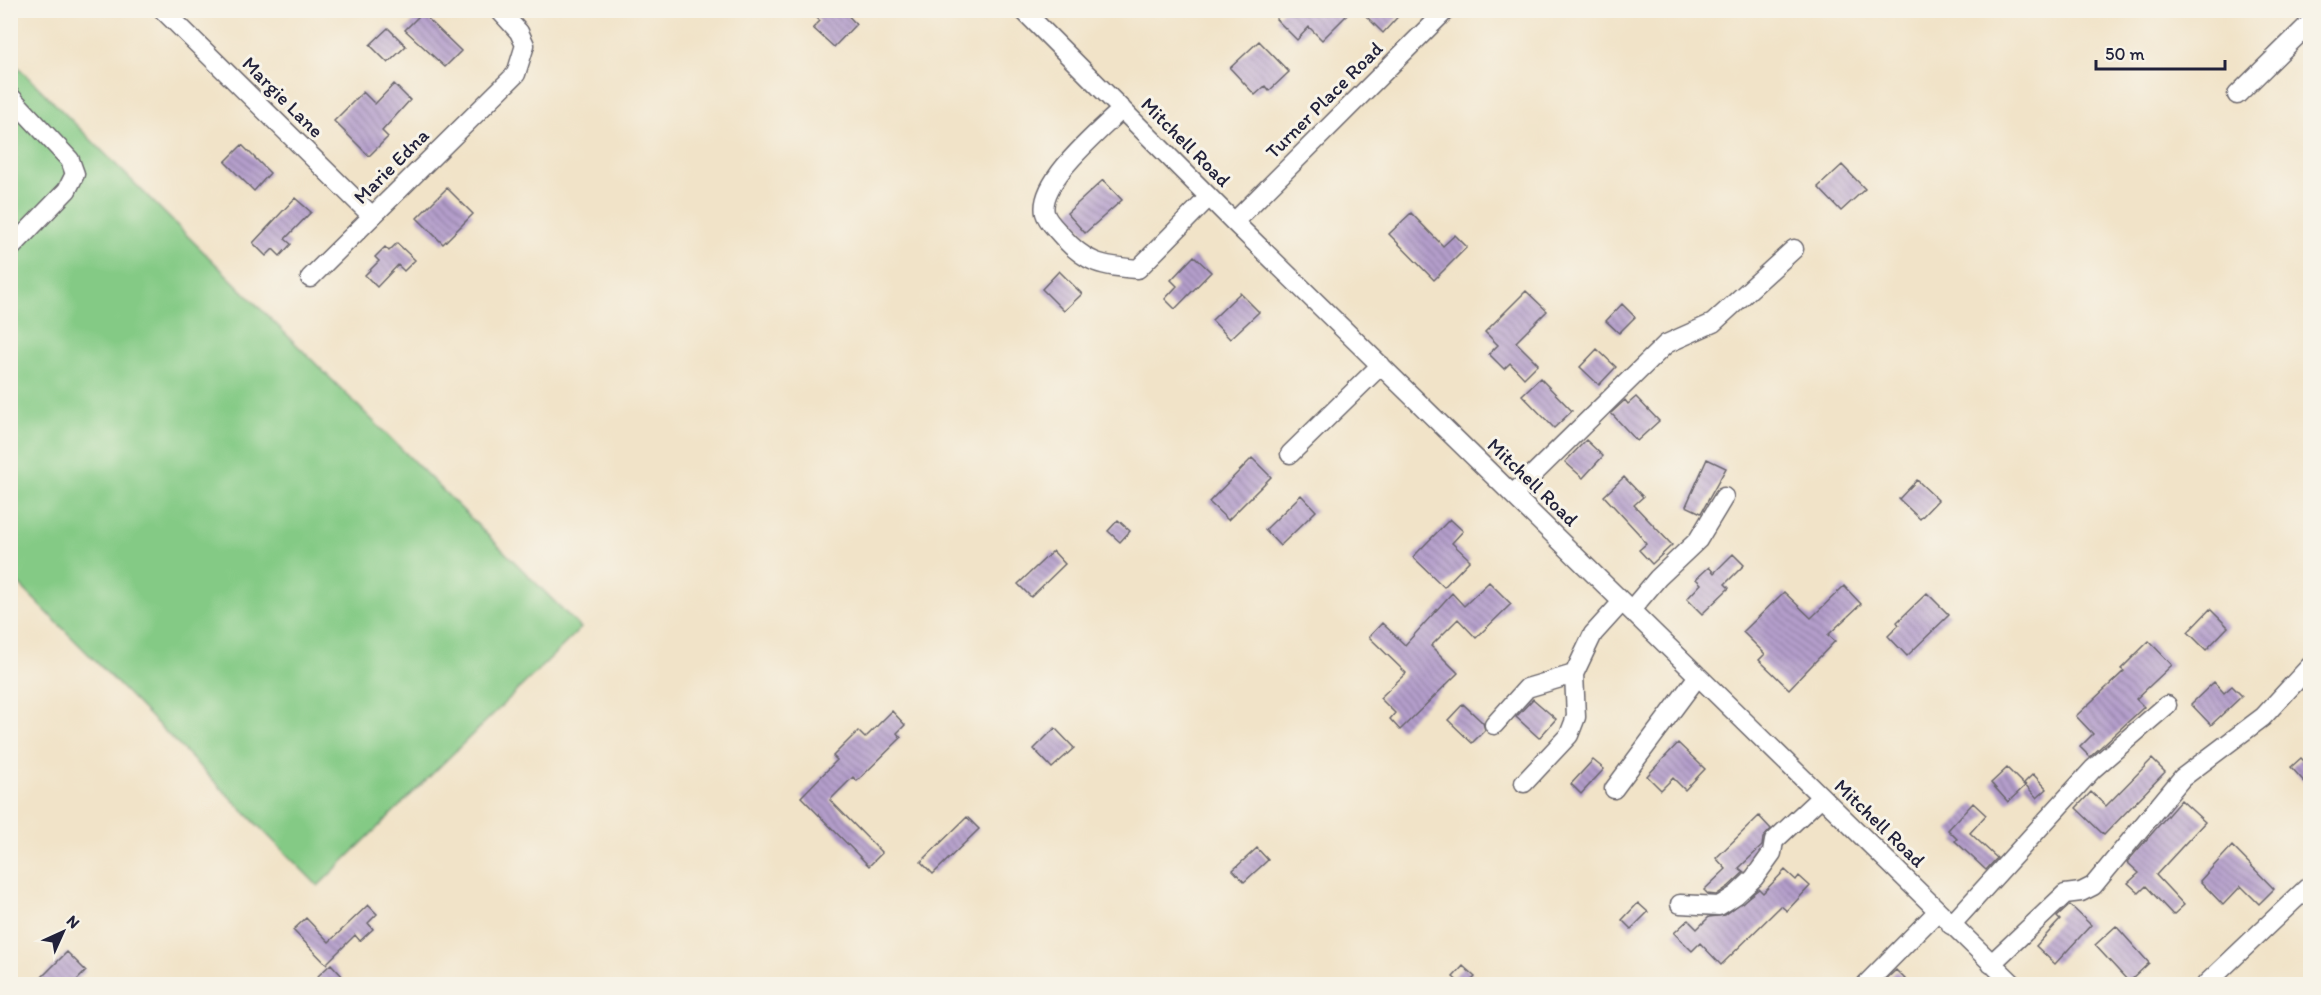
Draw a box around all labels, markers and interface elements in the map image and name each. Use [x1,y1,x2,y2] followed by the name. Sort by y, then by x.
[2096,33,2225,71] scale bar
[1260,36,1388,164] street label: Turner Place Road
[2105,43,2145,65] text: 50 m
[237,51,329,143] street label: Margie Lane
[1136,92,1236,192] street label: Mitchell Road
[348,123,434,209] street label: Marie Edna
[1483,433,1583,531] street label: Mitchell Road
[1830,774,1930,872] street label: Mitchell Road
[33,902,93,962] north arrow
[63,911,84,932] text: N

